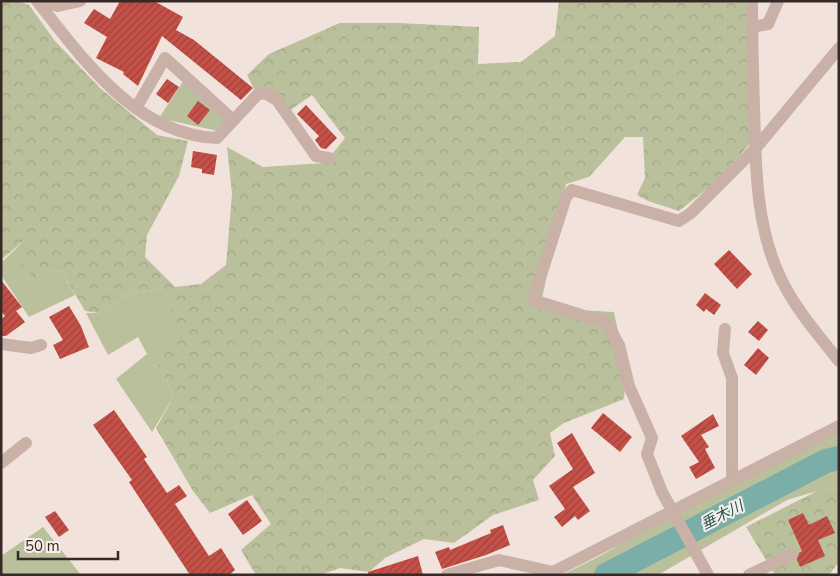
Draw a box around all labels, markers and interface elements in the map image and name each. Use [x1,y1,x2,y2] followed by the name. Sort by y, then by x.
[697,495,748,534] water label: 垂木川
[18,528,118,560] scale bar
[25,536,60,556] text: 50 m

